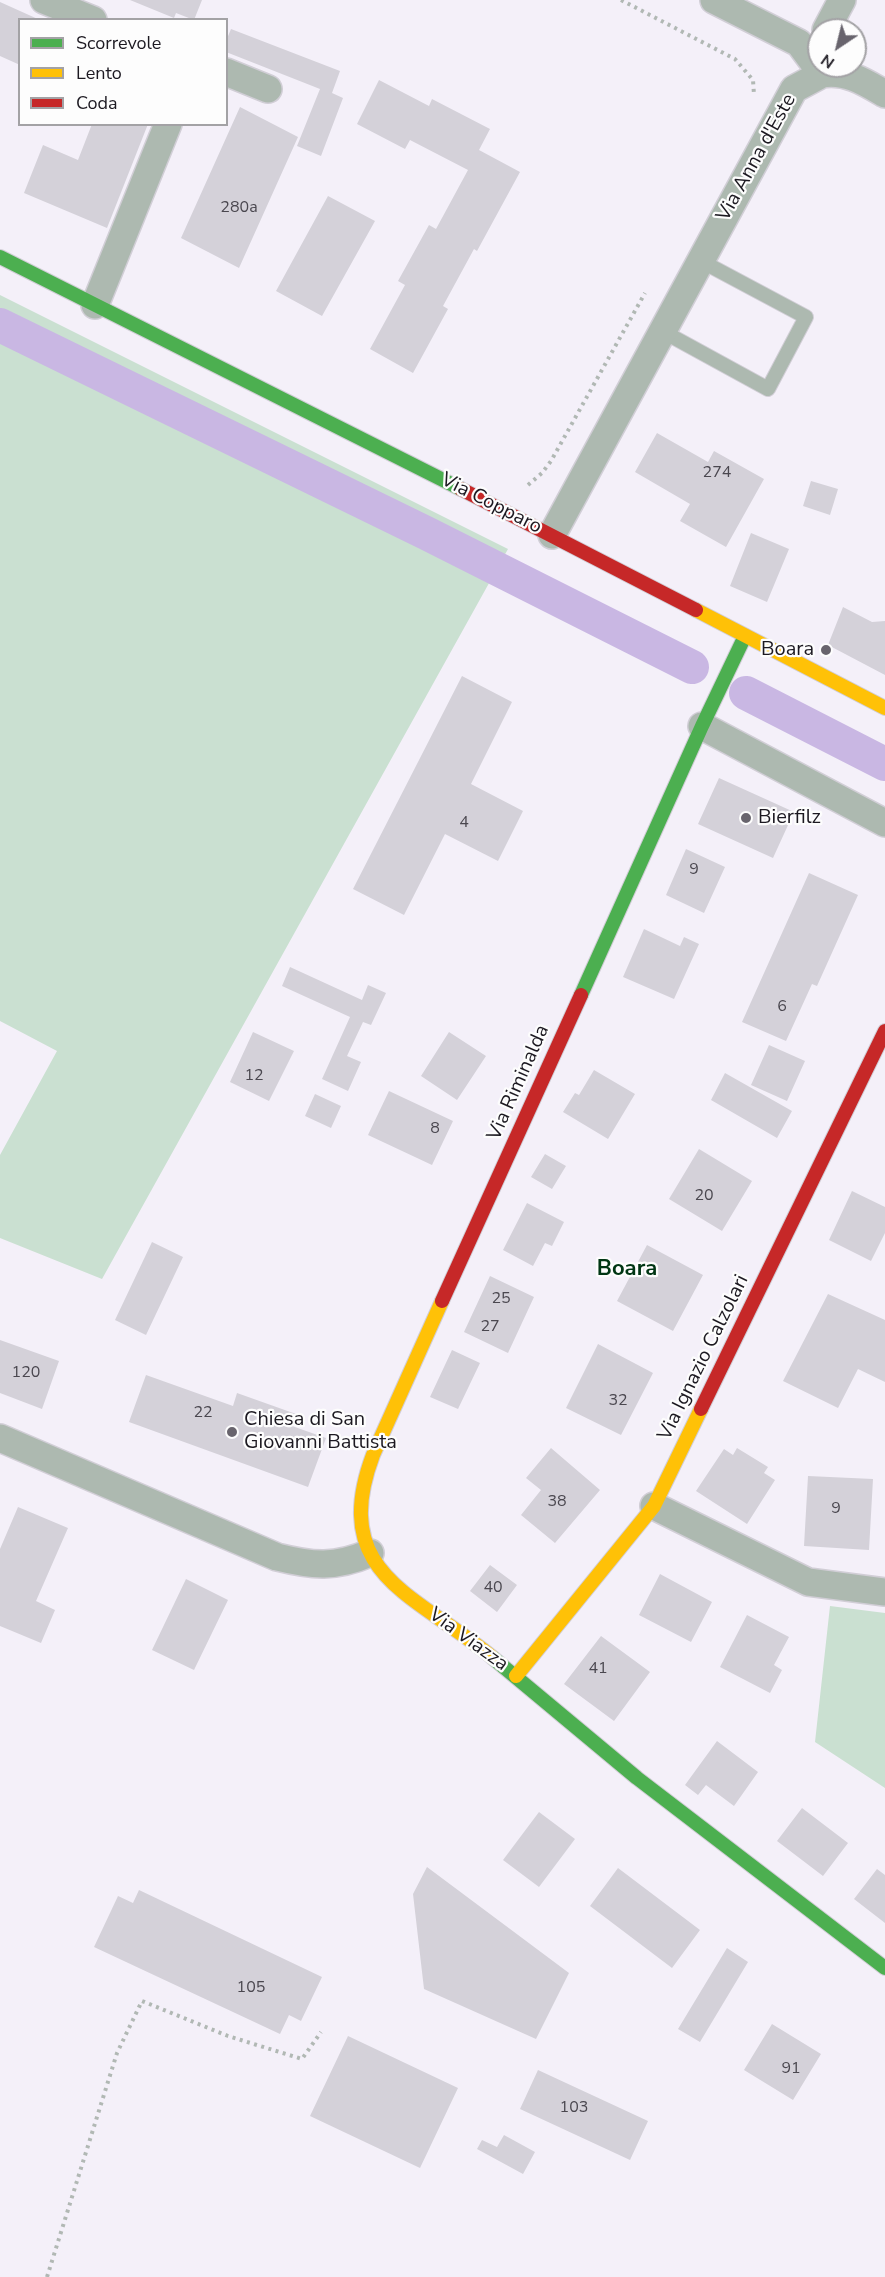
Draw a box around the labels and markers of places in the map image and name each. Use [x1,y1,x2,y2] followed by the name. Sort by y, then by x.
[761,638,814,662] place label: Boara
[819,643,833,657] marker: Boara
[758,806,821,830] place label: Bierfilz
[739,811,753,825] marker: Bierfilz
[244,1408,397,1455] place label: Chiesa di San Giovanni Battista
[225,1425,239,1439] marker: Chiesa di San Giovanni Battista

